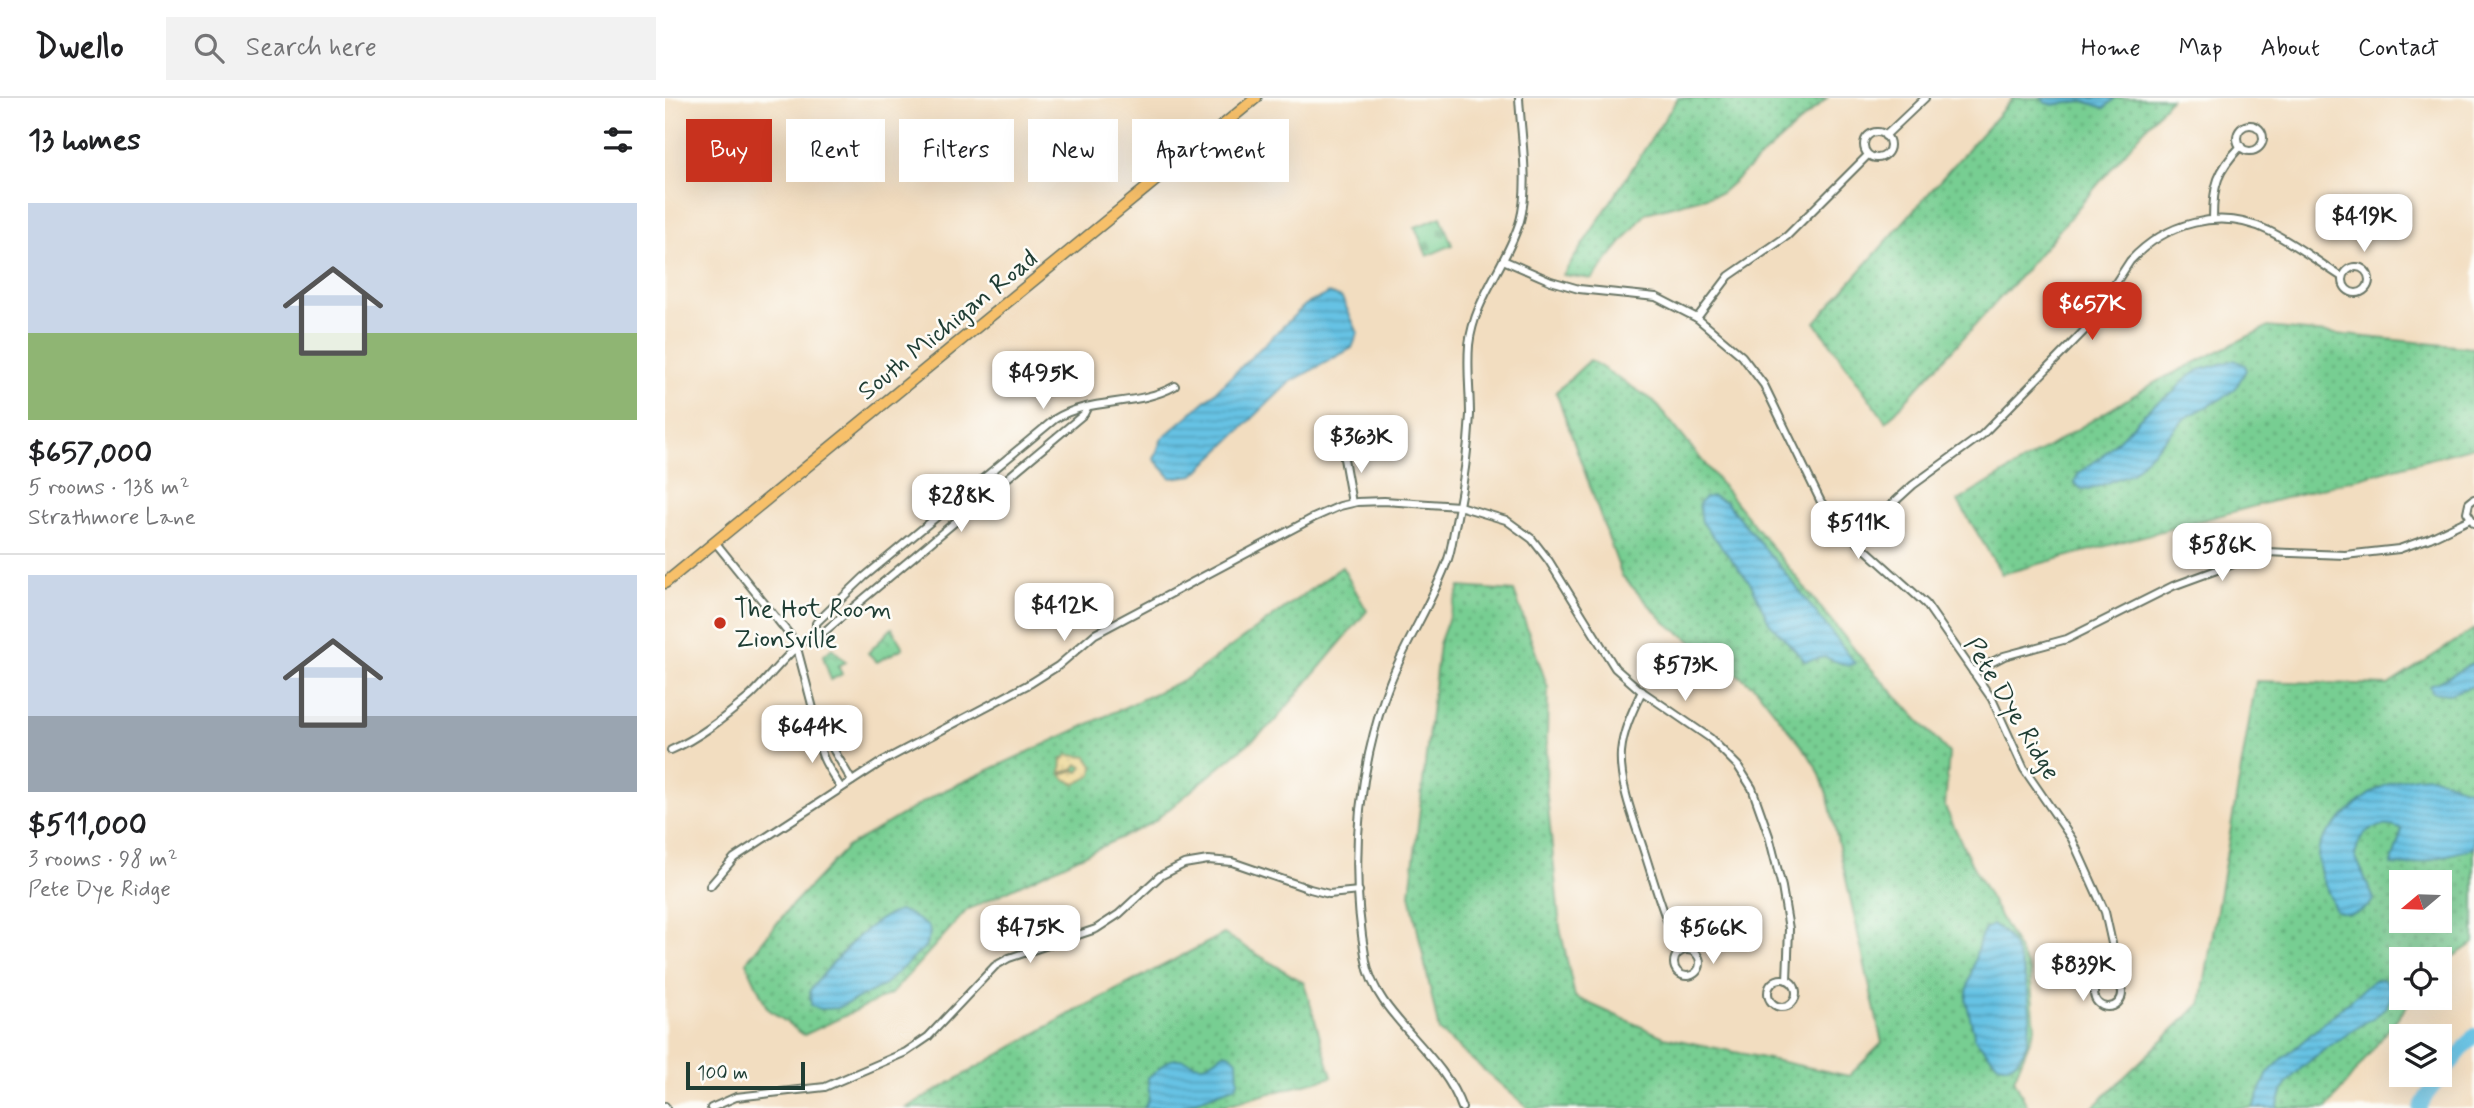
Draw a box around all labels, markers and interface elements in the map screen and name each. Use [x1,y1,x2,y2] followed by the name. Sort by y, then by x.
[166,17,656,80] search box
[35,26,124,70] text: Dwello
[190,29,228,67] icon: search
[246,31,377,65] text: Search here
[2081,33,2141,64] text: Home
[2179,33,2223,64] text: Map
[2261,33,2320,64] text: About
[2358,33,2439,64] text: Contact
[686,119,772,182] chip: Buy
[786,119,885,182] chip: Rent
[899,119,1014,182] chip: Filters
[1028,119,1118,182] chip: New
[1132,119,1289,182] chip: Apartment
[28,121,141,160] text: 13 homes
[599,121,637,159] icon: filters
[2315,194,2413,254] pin: $419K
[2331,202,2397,232] text: $419K
[851,242,1045,409] street label: South Michigan Road
[270,248,396,374] icon: home
[2043,282,2141,342] pin: $657K
[2059,290,2125,320] text: $657K
[994,352,1092,411] pin: $495K
[1008,359,1078,389] text: $495K
[1312,416,1410,475] pin: $363K
[1330,423,1392,453] text: $363K
[28,434,152,473] text: $657,000
[28,473,190,503] text: 5 rooms · 138 m²
[912,474,1010,534] pin: $288K
[928,482,994,512] text: $288K
[1809,502,1907,561] pin: $511K
[28,503,196,533] text: Strathmore Lane
[1827,509,1889,539] text: $511K
[2173,524,2271,583] pin: $586K
[2189,531,2256,561] text: $586K
[1015,584,1113,643] pin: $412K
[1031,591,1097,621] text: $412K
[734,593,892,657] place label: The Hot Room Zionsville
[712,615,728,631] marker: The Hot Room Zionsville
[270,620,396,746] icon: home
[1955,631,2067,787] street label: Pete Dye Ridge
[1636,644,1734,703] pin: $573K
[1653,651,1717,681] text: $573K
[763,706,861,765] pin: $644K
[777,713,847,743] text: $644K
[28,806,147,845] text: $511,000
[28,845,178,875] text: 3 rooms · 98 m²
[2389,870,2452,933] north arrow
[2389,870,2452,1087] map controls
[28,875,171,905] text: Pete Dye Ridge
[981,906,1079,965] pin: $475K
[1664,906,1762,966] pin: $566K
[996,913,1064,943] text: $475K
[1679,914,1747,944] text: $566K
[2034,944,2132,1003] pin: $839K
[2389,947,2452,1010] button: locate
[2051,951,2115,981] text: $839K
[2389,1024,2452,1087] button: layers
[686,1059,805,1091] scale bar
[697,1061,748,1086] text: 100 m

